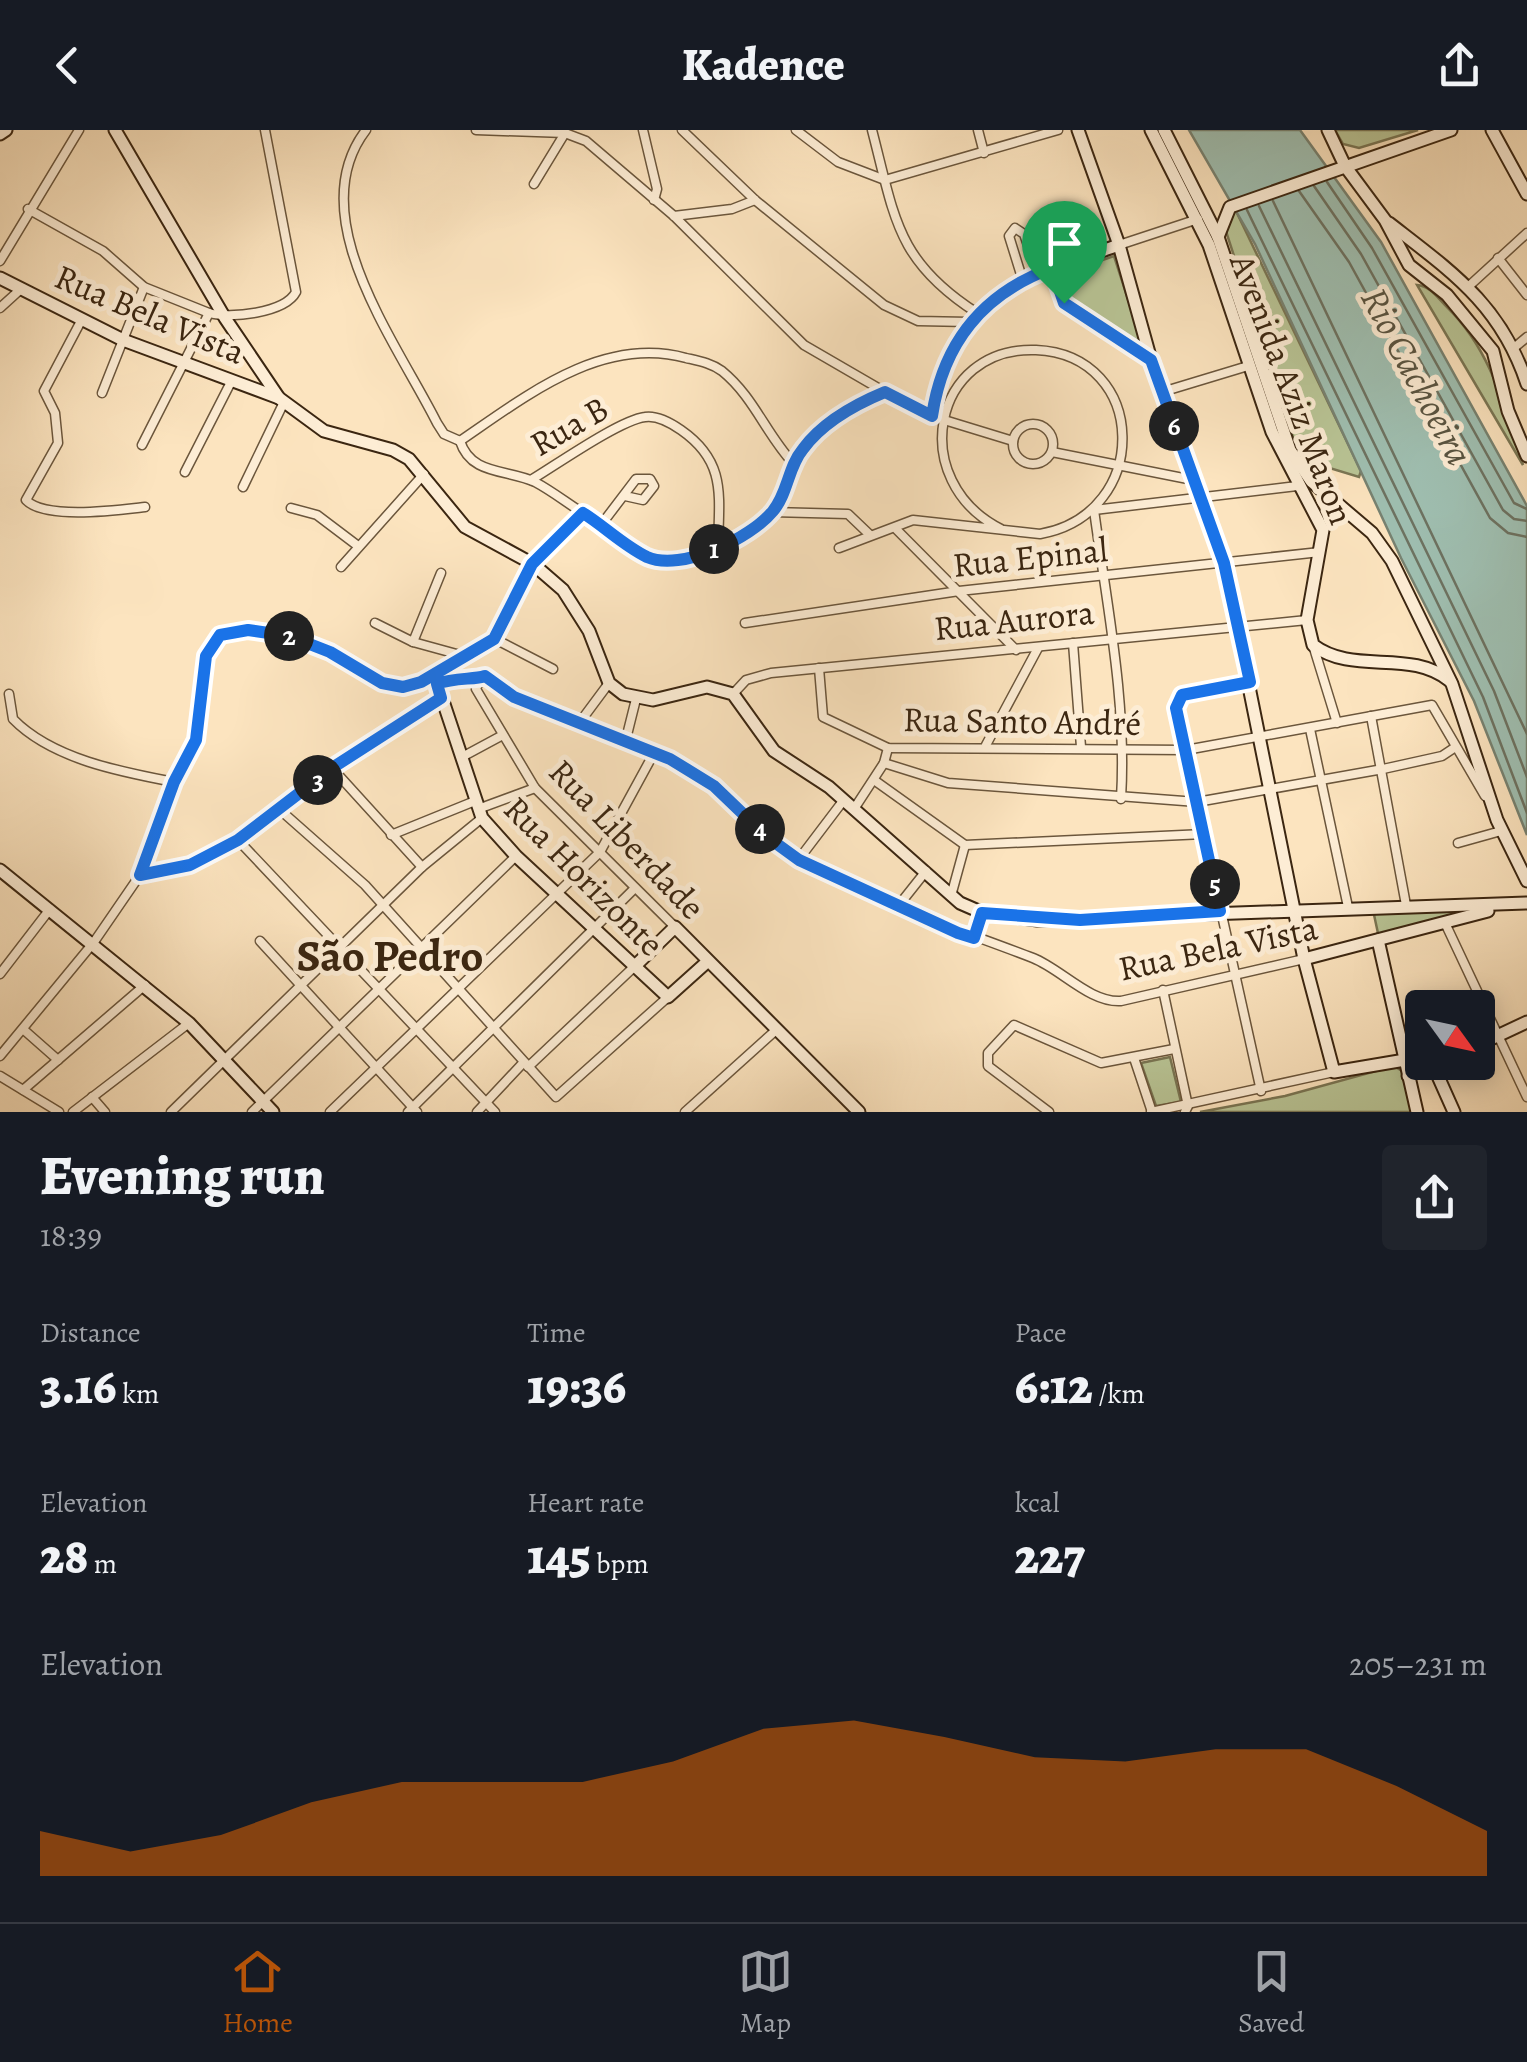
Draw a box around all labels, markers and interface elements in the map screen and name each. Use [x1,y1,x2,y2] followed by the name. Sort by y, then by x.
[682,34,845,96] text: Kadence
[40,38,95,93] icon: back
[1432,38,1487,93] icon: share
[1022,201,1107,304] pin
[1037,216,1092,271] icon: arrive
[1218,246,1366,531] street label: Avenida Aziz Maron
[48,252,253,376] street label: Rua Bela Vista
[1348,278,1486,474] water label: Rio Cachoeira
[521,384,617,468] street label: Rua B
[1149,401,1199,451] pin: 6
[1167,407,1181,445] text: 6
[689,524,739,574] pin: 1
[950,525,1110,589] street label: Rua Epinal
[709,530,719,568] text: 1
[931,588,1097,652] street label: Rua Aurora
[264,611,314,661] pin: 2
[282,617,296,655] text: 2
[902,695,1142,747] street label: Rua Santo André
[538,748,716,930] street label: Rua Liberdade
[293,755,343,805] pin: 3
[312,761,324,799] text: 3
[493,785,675,967] street label: Rua Horizonte
[735,804,785,854] pin: 4
[753,810,767,848] text: 4
[1190,859,1240,909] pin: 5
[1209,865,1221,903] text: 5
[1114,903,1323,993] street label: Rua Bela Vista
[297,925,483,987] district label: São Pedro
[1405,990,1495,1080] north arrow
[1405,990,1495,1080] map controls
[40,1138,325,1213] text: Evening run
[1382,1145,1487,1250] button: share
[40,1213,102,1257] text: 18:39
[40,1314,140,1352] text: Distance
[527,1314,586,1352] text: Time
[1015,1314,1067,1352] text: Pace
[40,1352,117,1420] text: 3.16
[527,1352,626,1420] text: 19:36
[1015,1352,1093,1420] text: 6:12
[117,1375,159,1413] text: km
[1093,1375,1145,1413] text: /km
[40,1484,147,1522] text: Elevation
[527,1484,644,1522] text: Heart rate
[1015,1484,1060,1522] text: kcal
[40,1522,88,1590] text: 28
[527,1522,591,1590] text: 145
[1015,1522,1085,1590] text: 227
[88,1545,117,1583] text: m
[591,1545,649,1583] text: bpm
[40,1642,163,1686] text: Elevation
[1349,1642,1487,1686] text: 205–231 m
[223,1944,293,2042] tab: Home
[738,1944,793,2042] tab: Map
[1238,1944,1304,2042] tab: Saved

